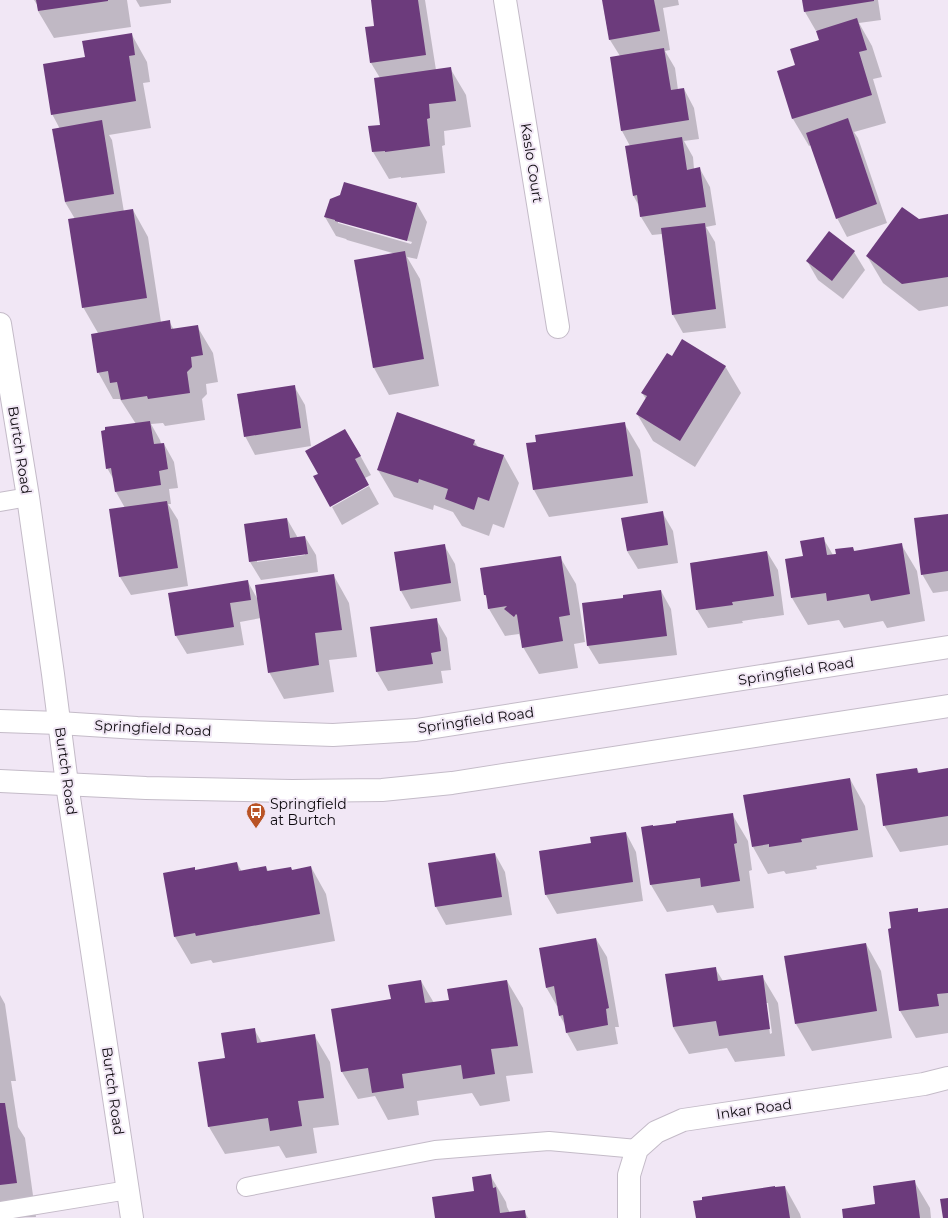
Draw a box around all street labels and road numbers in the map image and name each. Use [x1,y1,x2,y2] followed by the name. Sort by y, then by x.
[517,122,547,204] street label: Kaslo Court
[4,405,36,495] street label: Burtch Road
[737,653,855,689] street label: Springfield Road
[417,703,535,737] street label: Springfield Road
[94,716,212,740] street label: Springfield Road
[51,726,81,816] street label: Burtch Road
[98,1046,128,1136] street label: Burtch Road
[715,1095,793,1123] street label: Inkar Road

